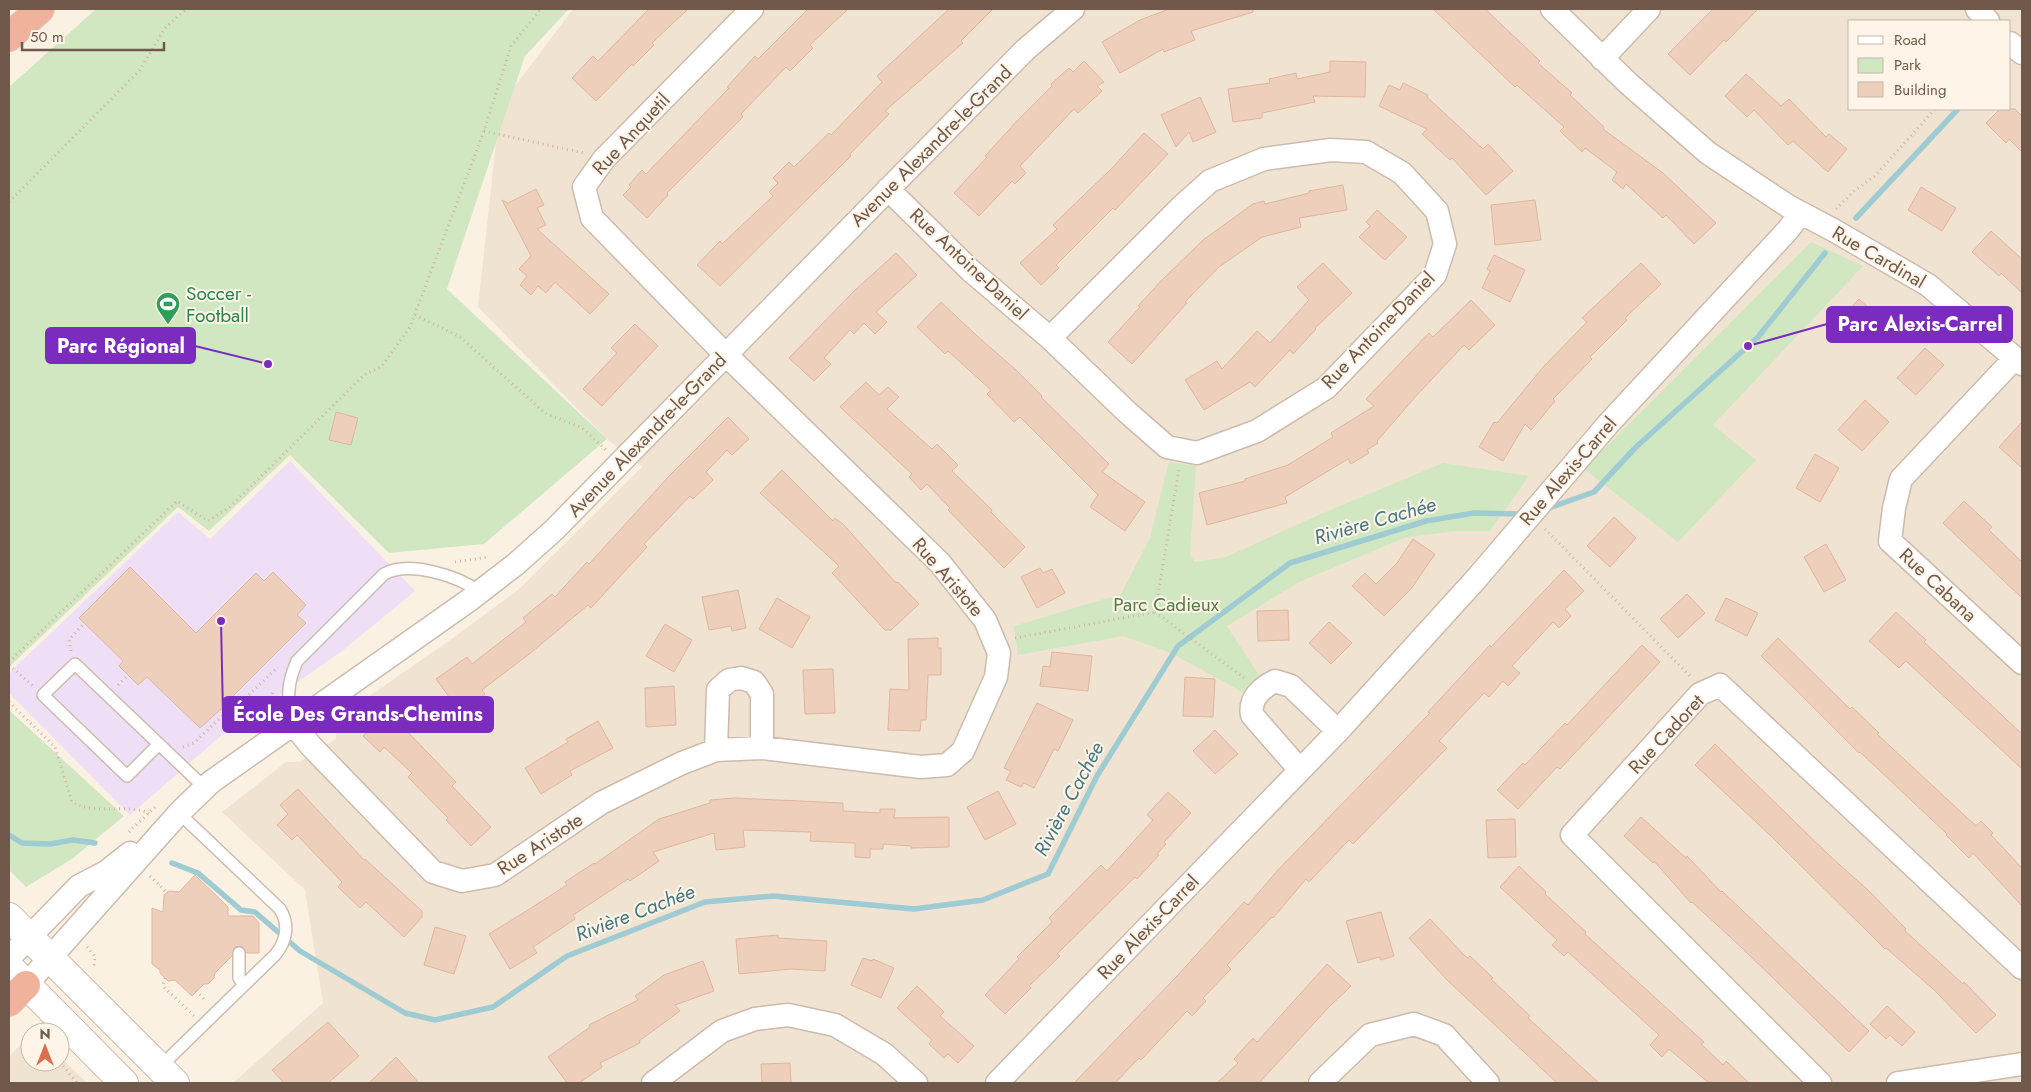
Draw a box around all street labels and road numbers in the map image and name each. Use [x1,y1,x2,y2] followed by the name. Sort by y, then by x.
[844,59,1018,233] street label: Avenue Alexandre-le-Grand
[586,87,676,181] street label: Rue Anquetil
[904,202,1034,326] street label: Rue Antoine-Daniel
[1827,219,1931,295] street label: Rue Cardinal
[1315,265,1441,395] street label: Rue Antoine-Daniel
[561,347,733,523] street label: Avenue Alexandre-le-Grand
[1513,411,1623,531] street label: Rue Alexis-Carrel
[906,532,990,623] street label: Rue Aristote
[1893,542,1983,628] street label: Rue Cabana
[1622,688,1710,780] street label: Rue Cadoret
[492,806,588,882] street label: Rue Aristote
[1091,869,1205,985] street label: Rue Alexis-Carrel

